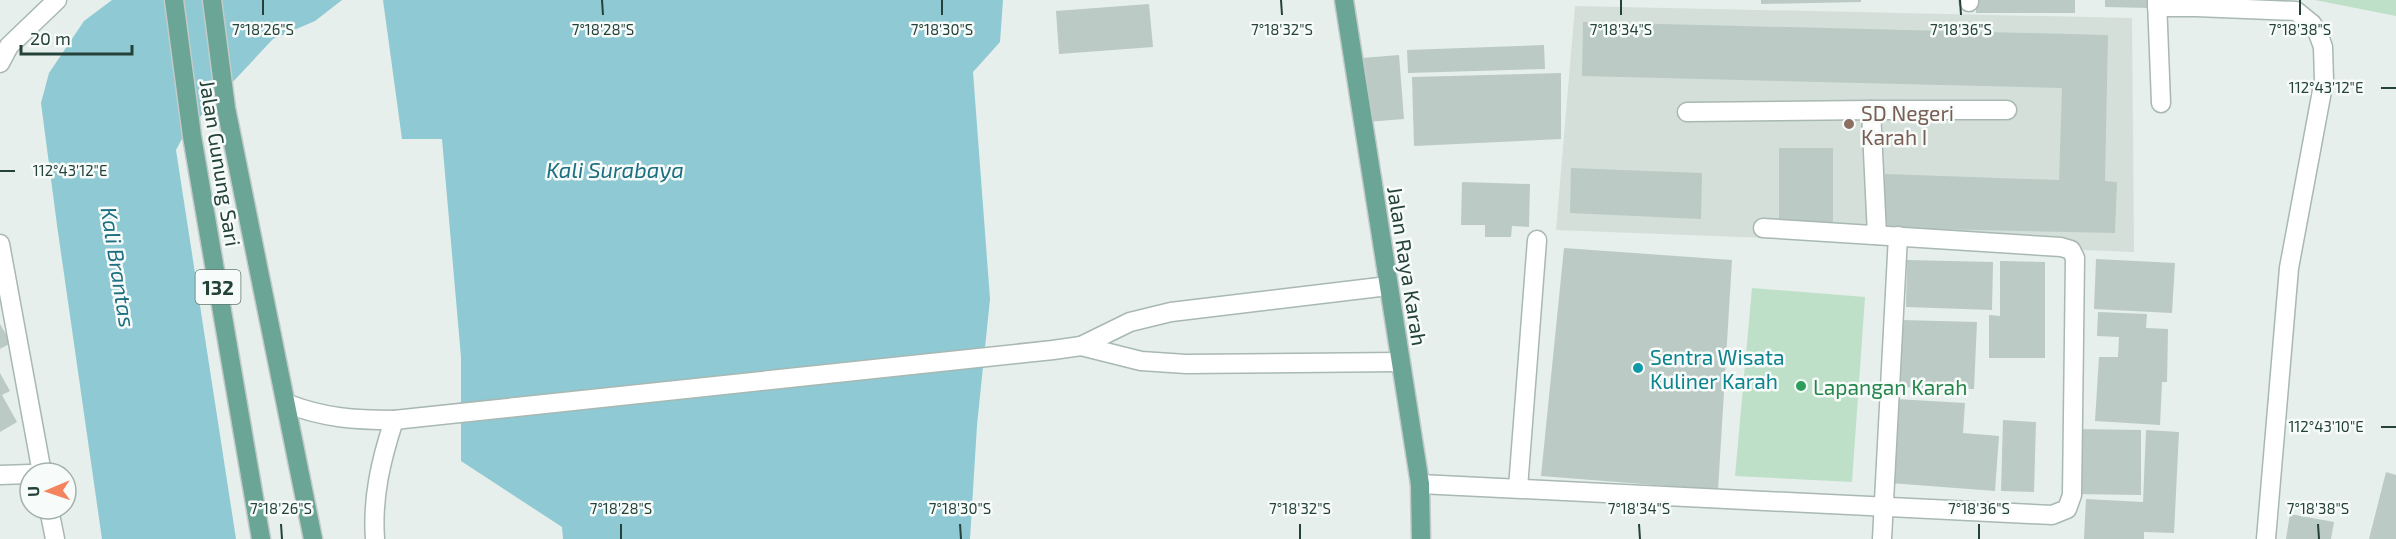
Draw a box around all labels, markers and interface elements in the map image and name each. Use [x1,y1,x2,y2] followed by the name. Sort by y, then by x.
[21,18,132,56] scale bar
[232,20,294,38] text: 7°18'26"S
[572,20,634,38] text: 7°18'28"S
[911,20,973,38] text: 7°18'30"S
[1251,20,1313,38] text: 7°18'32"S
[1590,20,1652,38] text: 7°18'34"S
[1930,20,1992,38] text: 7°18'36"S
[2269,20,2331,38] text: 7°18'38"S
[30,27,71,49] text: 20 m
[195,78,247,248] street label: Jalan Gunung Sari
[2289,78,2363,96] text: 112°43'12"E
[1861,100,1954,149] place label: SD Negeri Karah I
[1842,117,1856,131] marker: SD Negeri Karah I
[546,156,684,183] water label: Kali Surabaya
[33,161,107,179] text: 112°43'12"E
[1383,184,1433,348] street label: Jalan Raya Karah
[97,205,141,329] water label: Kali Brantas
[196,270,240,304] road number: 132
[1650,344,1784,393] place label: Sentra Wisata Kuliner Karah
[1631,361,1645,375] marker: Sentra Wisata Kuliner Karah
[1813,374,1967,399] place label: Lapangan Karah
[1794,379,1808,393] marker: Lapangan Karah
[2288,417,2364,435] text: 112°43'10"E
[18,461,78,521] north arrow
[23,486,42,497] text: U
[250,499,312,517] text: 7°18'26"S
[590,499,652,517] text: 7°18'28"S
[929,499,991,517] text: 7°18'30"S
[1269,499,1331,517] text: 7°18'32"S
[1608,499,1670,517] text: 7°18'34"S
[1948,499,2010,517] text: 7°18'36"S
[2287,499,2349,517] text: 7°18'38"S

